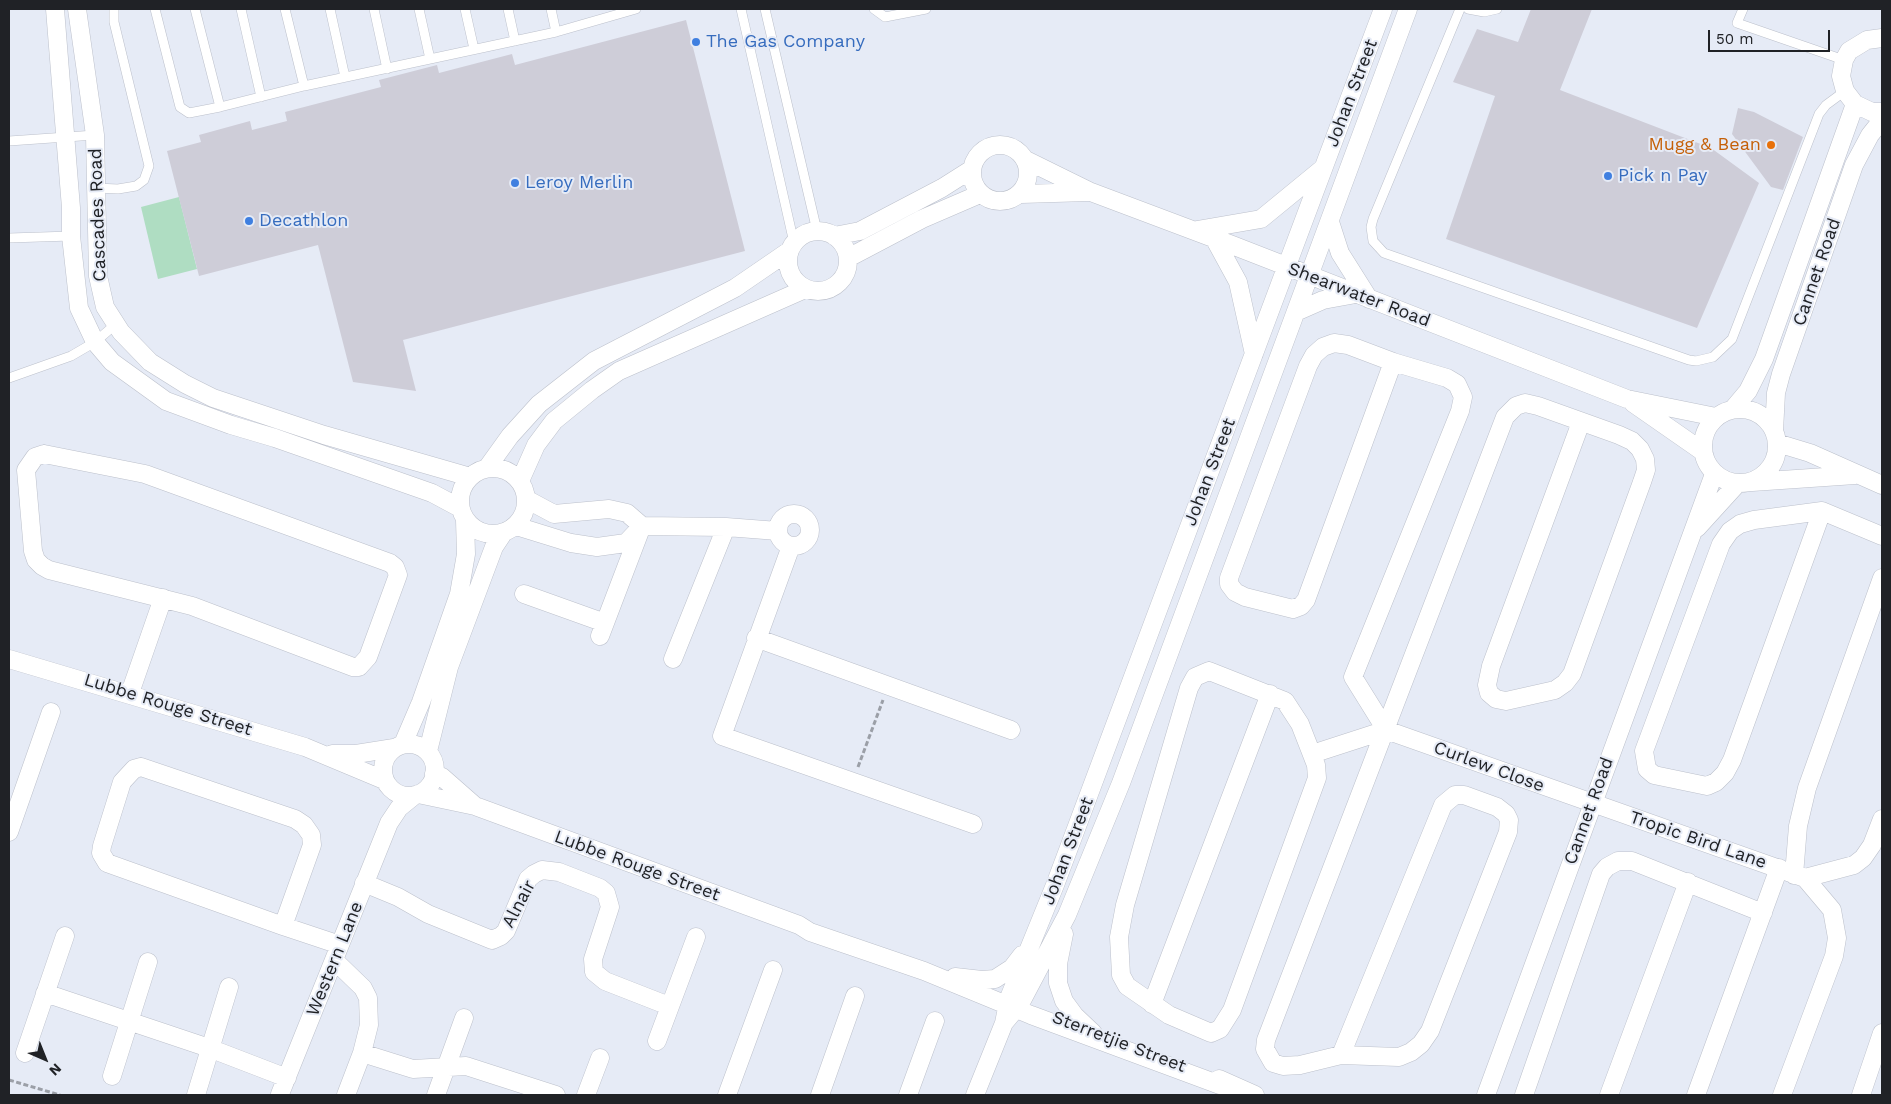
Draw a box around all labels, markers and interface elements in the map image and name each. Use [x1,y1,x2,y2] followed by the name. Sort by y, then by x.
[1711,20,1834,52] scale bar
[1716,30,1753,48] text: 50 m
[706,31,865,53] place label: The Gas Company
[690,36,702,48] marker: The Gas Company
[1322,36,1382,150] street label: Johan Street
[1649,134,1761,156] place label: Mugg & Bean
[1765,139,1777,151] marker: Mugg & Bean
[85,148,111,282] street label: Cascades Road
[1618,165,1707,187] place label: Pick n Pay
[1602,170,1614,182] marker: Pick n Pay
[525,172,633,194] place label: Leroy Merlin
[509,177,521,189] marker: Leroy Merlin
[259,210,348,232] place label: Decathlon
[243,215,255,227] marker: Decathlon
[1788,215,1846,329] street label: Cannet Road
[1285,258,1433,332] street label: Shearwater Road
[1180,415,1240,529] street label: Johan Street
[81,669,255,741] street label: Lubbe Rouge Street
[1431,737,1547,797] street label: Curlew Close
[1560,754,1618,868] street label: Cannet Road
[1038,794,1098,908] street label: Johan Street
[1627,806,1769,874] street label: Tropic Bird Lane
[551,826,723,906] street label: Lubbe Rouge Street
[498,876,540,932] street label: Alnair
[302,899,368,1019] street label: Western Lane
[1049,1007,1189,1077] street label: Sterretjie Street
[20,1034,70,1084] north arrow
[46,1060,65,1079] text: N

